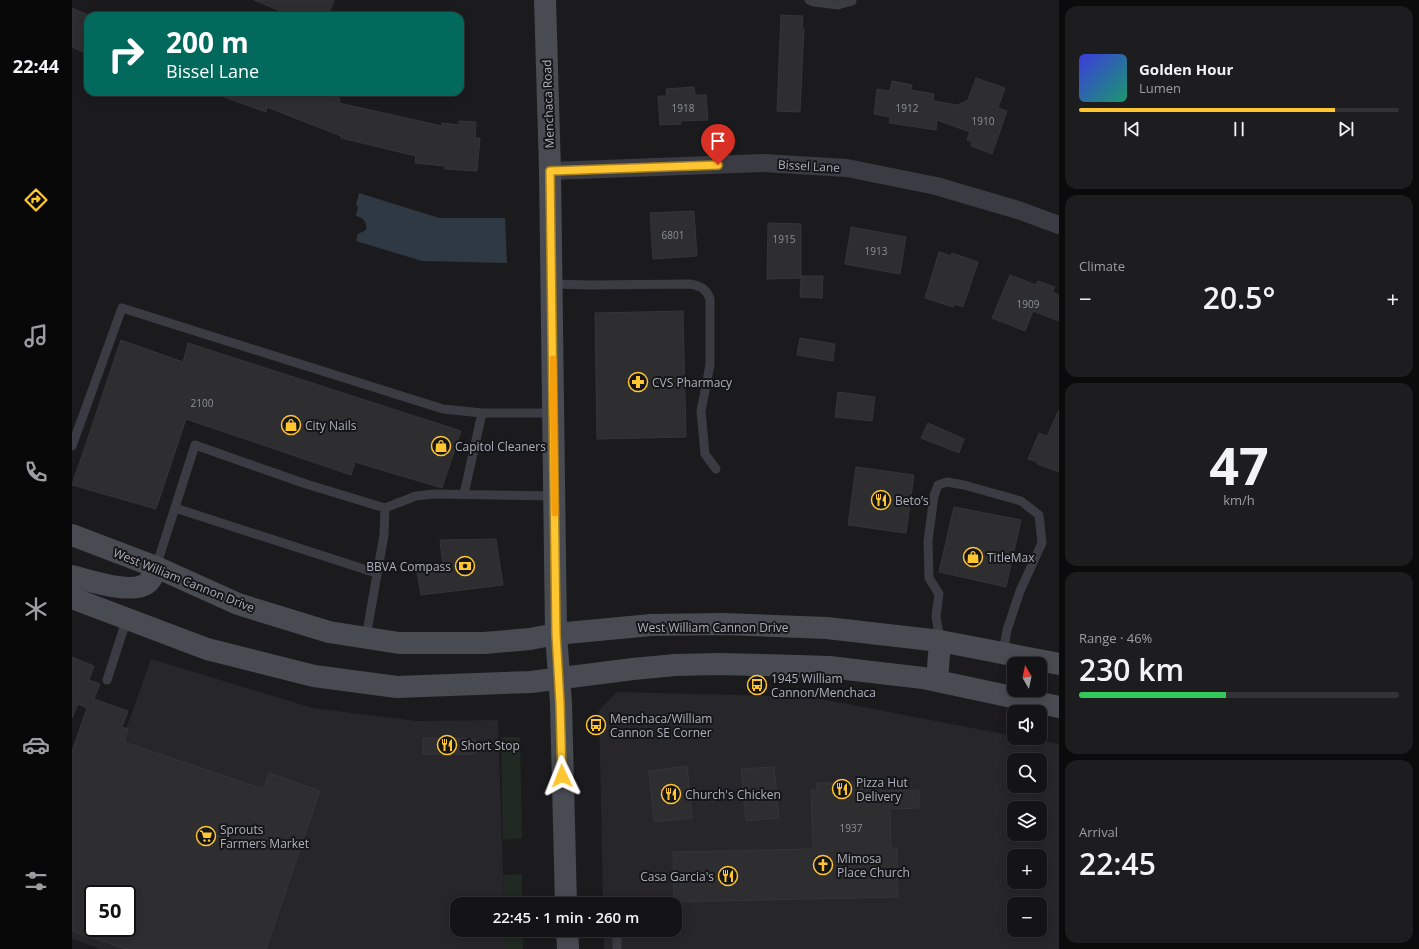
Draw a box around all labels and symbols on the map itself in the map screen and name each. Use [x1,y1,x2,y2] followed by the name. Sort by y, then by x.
[538,59,558,149] street label: Menchaca Road
[672,101,695,115] house number: 1918
[896,101,919,115] house number: 1912
[972,114,995,128] house number: 1910
[701,124,735,165] pin
[778,156,841,176] street label: Bissel Lane
[662,228,684,242] house number: 6801
[773,232,796,246] house number: 1915
[865,244,888,258] house number: 1913
[1017,297,1040,311] house number: 1909
[627,371,649,393] pharmacy icon: CVS Pharmacy
[652,374,733,391] place label: CVS Pharmacy
[191,396,214,410] house number: 2100
[280,414,302,436] shop icon: City Nails
[305,417,357,434] place label: City Nails
[430,435,452,457] shop icon: Capitol Cleaners
[455,438,546,455] place label: Capitol Cleaners
[870,489,892,511] restaurant icon: Beto’s
[895,492,929,509] place label: Beto’s
[111,544,257,616] street label: West William Cannon Drive
[962,546,984,568] shop icon: TitleMax
[987,549,1035,566] place label: TitleMax
[454,555,476,577] bank icon: BBVA Compass
[366,558,451,575] place label: BBVA Compass
[637,619,789,636] street label: West William Cannon Drive
[1007,657,1047,697] north arrow
[771,670,876,701] place label: 1945 William Cannon/Menchaca
[746,674,768,696] bus stop icon: 1945 William Cannon/Menchaca
[610,710,712,741] place label: Menchaca/William Cannon SE Corner
[585,714,607,736] bus stop icon: Menchaca/William Cannon SE Corner
[436,734,458,756] restaurant icon: Short Stop
[461,737,520,754] place label: Short Stop
[541,755,583,797] position arrow
[856,774,908,805] place label: Pizza Hut Delivery
[831,778,853,800] restaurant icon: Pizza Hut Delivery
[660,783,682,805] restaurant icon: Church's Chicken
[685,786,781,803] place label: Church's Chicken
[220,821,309,852] place label: Sprouts Farmers Market
[840,821,863,835] house number: 1937
[195,825,217,847] supermarket icon: Sprouts Farmers Market
[837,850,910,881] place label: Mimosa Place Church
[812,854,834,876] church icon: Mimosa Place Church
[717,865,739,887] restaurant icon: Casa Garcia's
[640,868,714,885] place label: Casa Garcia's
[84,885,136,937] speed limit sign: 50

